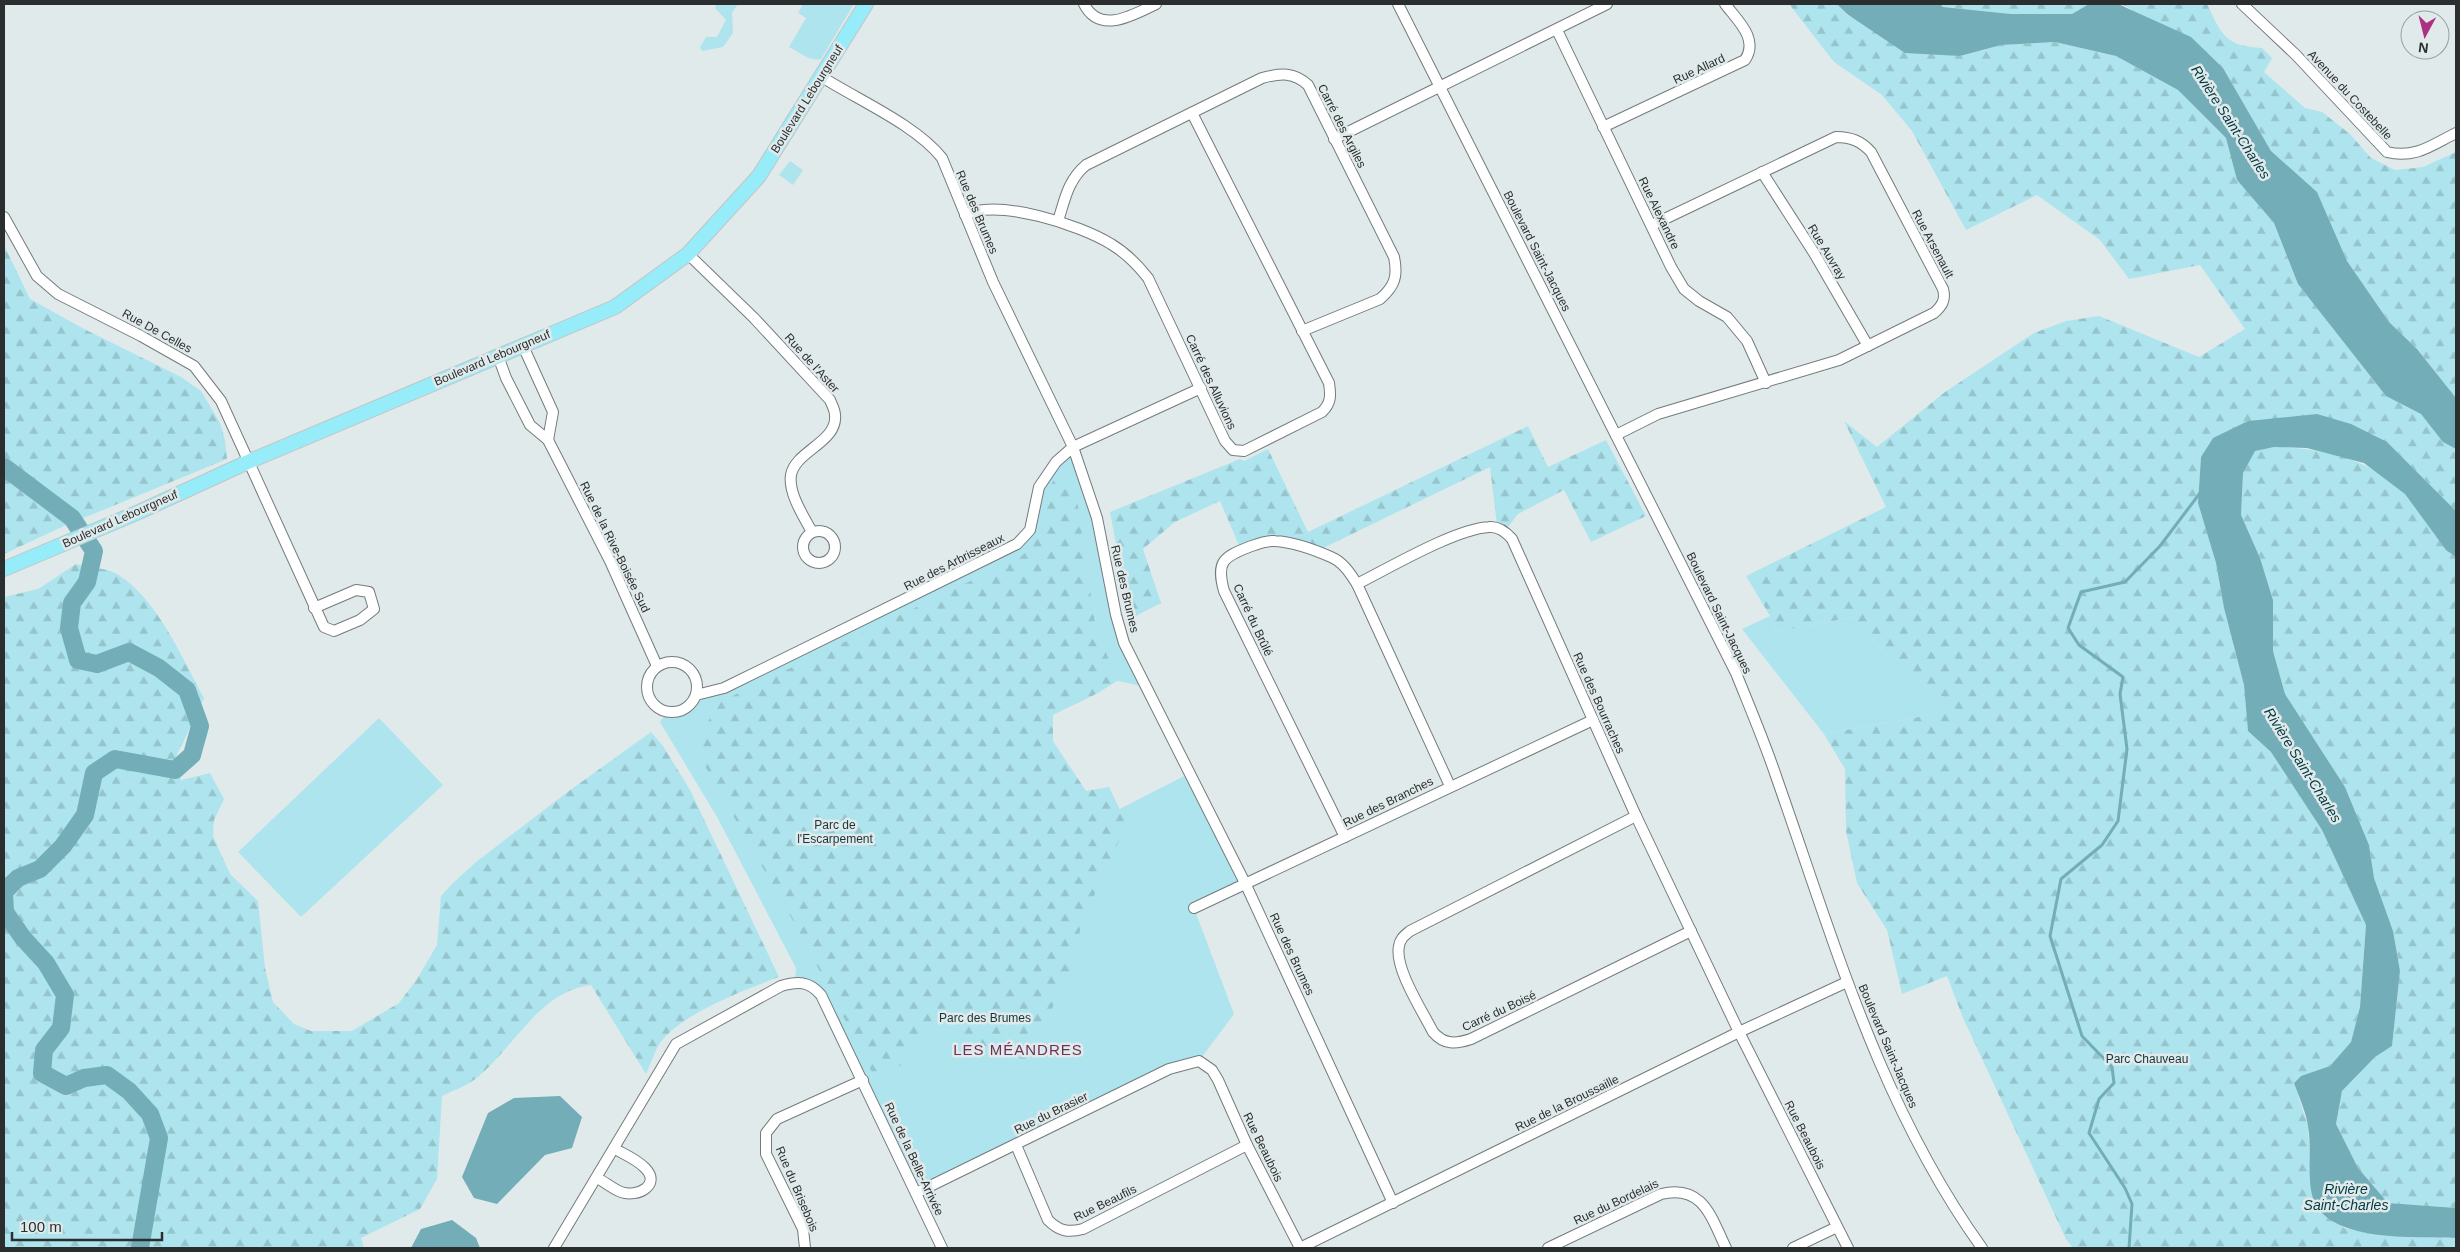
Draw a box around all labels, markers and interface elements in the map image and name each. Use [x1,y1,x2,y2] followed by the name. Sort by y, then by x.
[2400,10,2450,60] north arrow
[2417,39,2429,56] text: N
[768,42,846,156] street label: Boulevard Lebourgneuf
[2305,47,2395,143] street label: Avenue du Costebelle
[1671,51,1727,87] street label: Rue Allard
[2188,62,2274,182] water label: Rivière Saint-Charles
[1315,82,1369,170] street label: Carré des Argiles
[953,168,1001,256] street label: Rue des Brumes
[1635,175,1683,252] street label: Rue Alexandre
[1500,188,1574,314] street label: Boulevard Saint-Jacques
[1909,207,1957,281] street label: Rue Arsenault
[1805,222,1849,282] street label: Rue Auvray
[120,306,194,356] street label: Rue De Celles
[432,327,553,389] street label: Boulevard Lebourgneuf
[782,330,842,396] street label: Rue de l'Aster
[1183,332,1239,432] street label: Carré des Alluvions
[577,479,653,615] street label: Rue de la Rive-Boisée Sud
[60,487,180,551] street label: Boulevard Lebourgneuf
[901,531,1007,593] street label: Rue des Arbrisseaux
[1108,544,1142,634] street label: Rue des Brumes
[1683,550,1755,676] street label: Boulevard Saint-Jacques
[1230,582,1276,659] street label: Carré du Brûlé
[1570,650,1628,756] street label: Rue des Bourraches
[2261,705,2345,825] water label: Rivière Saint-Charles
[1341,774,1435,830] street label: Rue des Branches
[797,818,873,846] park label: Parc de l'Escarpement
[1267,911,1317,997] street label: Rue des Brumes
[1855,982,1921,1110] street label: Boulevard Saint-Jacques
[1460,988,1539,1034] street label: Carré du Boisé
[939,1011,1031,1025] park label: Parc des Brumes
[953,1041,1083,1058] district label: LES MÉANDRES
[2106,1052,2188,1066] park label: Parc Chauveau
[1513,1072,1621,1134] street label: Rue de la Broussaille
[1012,1089,1090,1137] street label: Rue du Brasier
[1782,1098,1828,1172] street label: Rue Beaubois
[882,1100,947,1218] street label: Rue de la Belle-Arrivée
[1240,1110,1286,1184] street label: Rue Beaubois
[773,1144,821,1234] street label: Rue du Brisebois
[1571,1176,1661,1228] street label: Rue du Bordelais
[2304,1181,2388,1213] water label: Rivière Saint-Charles
[1071,1182,1139,1224] street label: Rue Beaufils
[12,1210,162,1242] scale bar
[20,1218,62,1235] text: 100 m

